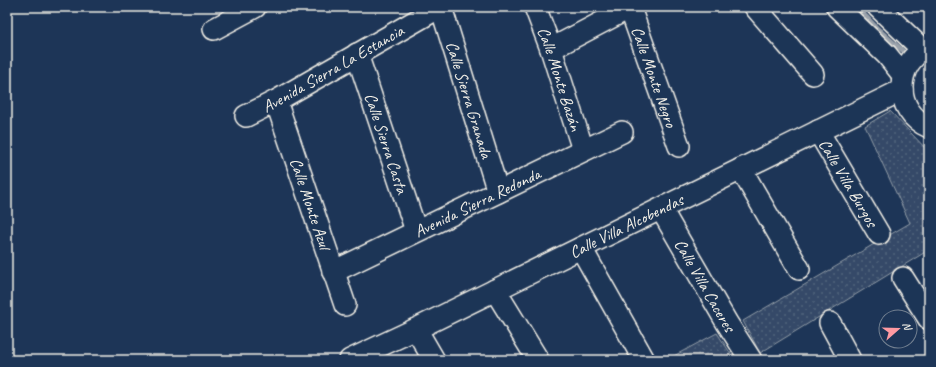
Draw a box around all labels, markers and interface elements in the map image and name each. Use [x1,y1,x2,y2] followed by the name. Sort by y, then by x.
[259,19,409,117] street label: Avenida Sierra La Estancia
[533,24,587,135] street label: Calle Monte Bazán
[626,24,682,131] street label: Calle Monte Negro
[441,39,497,162] street label: Calle Sierra Granada
[360,90,413,198] street label: Calle Sierra Casta
[814,135,883,233] street label: Calle Villa Burgos
[285,155,336,255] street label: Calle Monte Azul
[411,162,545,242] street label: Avenida Sierra Redonda
[566,188,689,263] street label: Calle Villa Alcobendas
[670,235,741,338] street label: Calle Villa Caceres
[878,309,918,349] north arrow
[900,320,916,333] text: N

